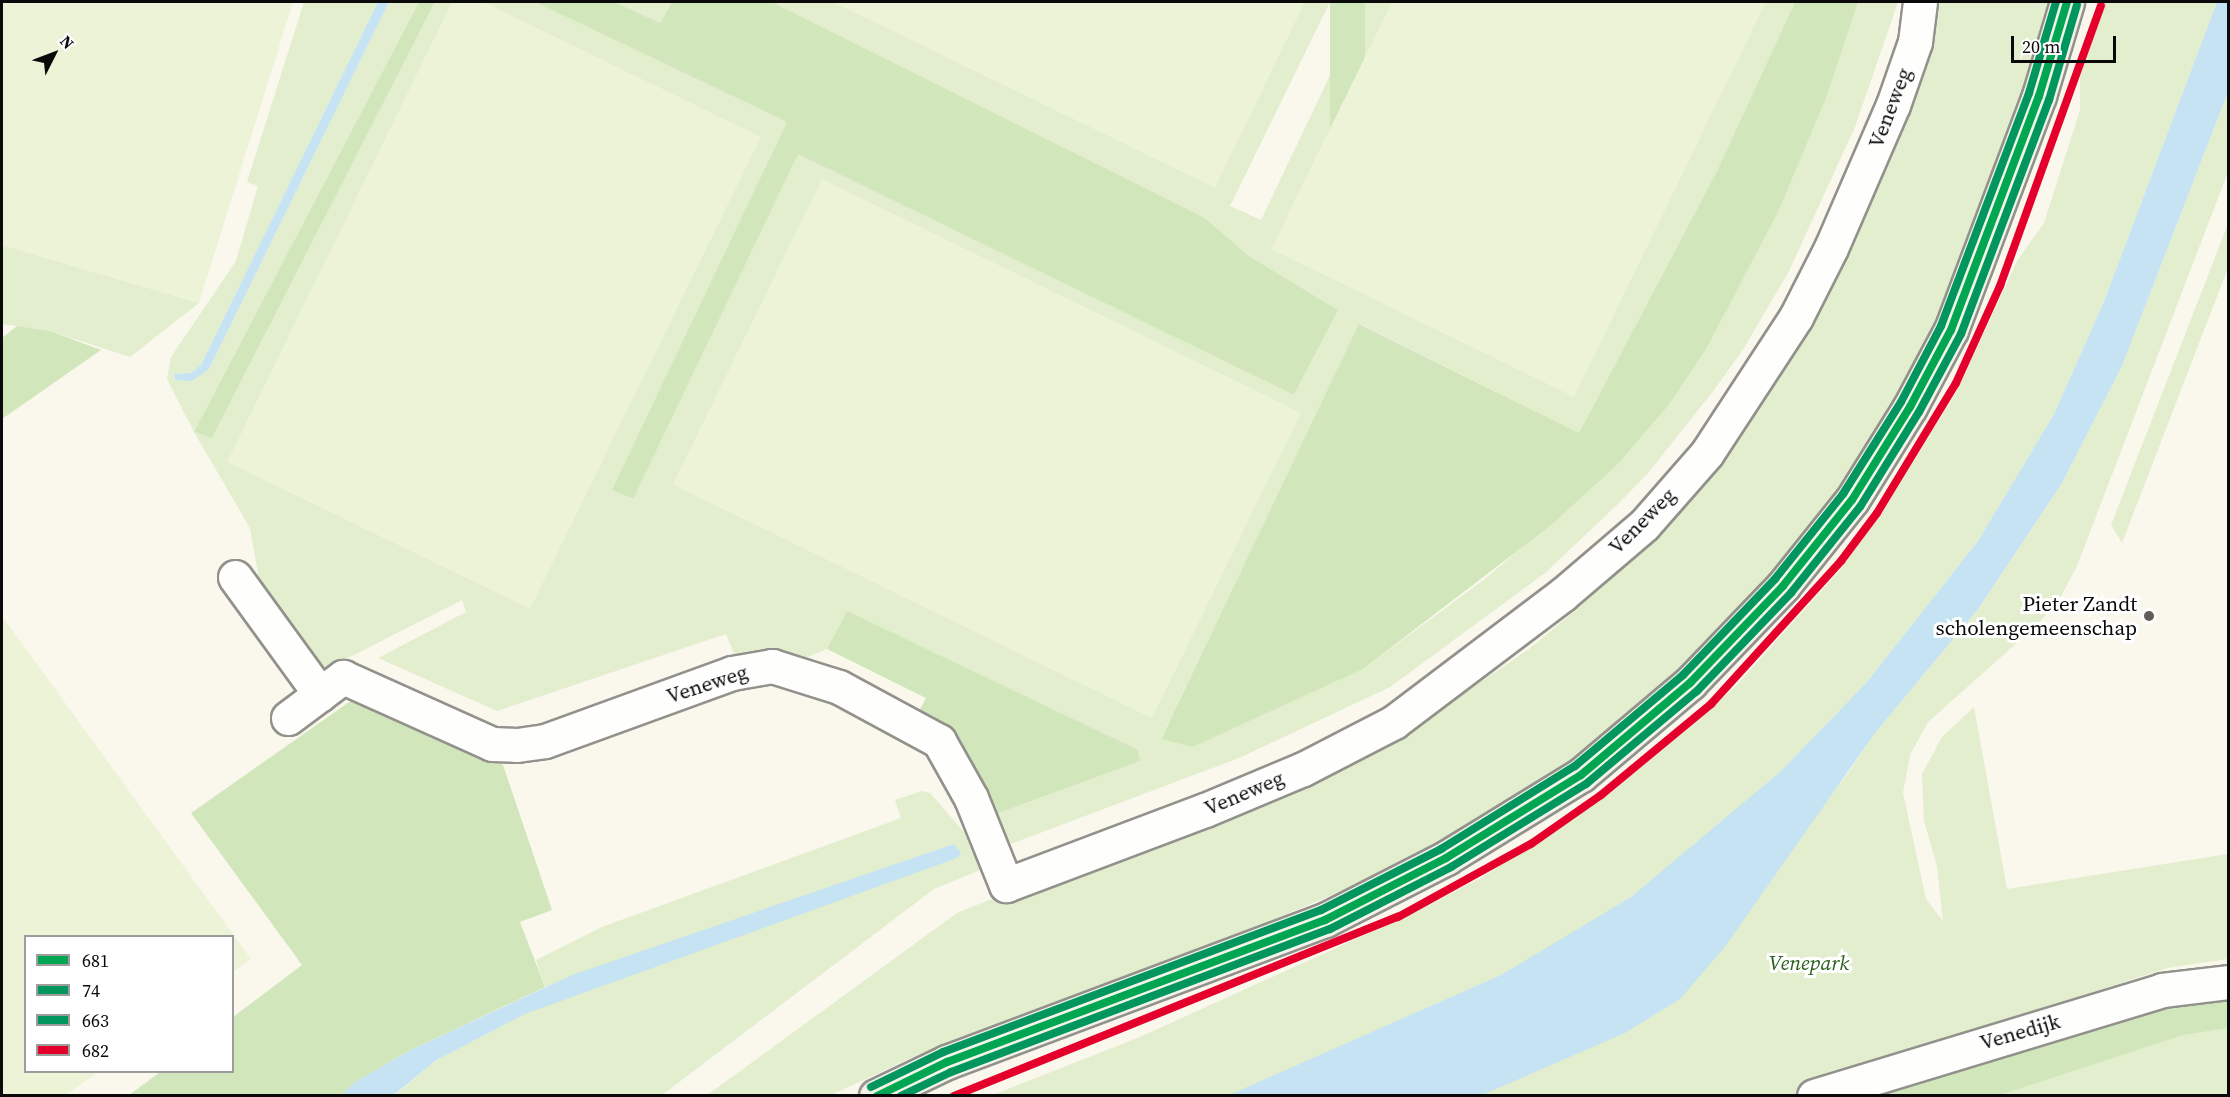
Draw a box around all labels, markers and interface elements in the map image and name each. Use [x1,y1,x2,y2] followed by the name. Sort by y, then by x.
[24,24,84,84] north arrow
[2014,24,2119,62] scale bar
[55,30,79,54] text: N
[2022,34,2060,59] text: 20 m
[1863,64,1917,152] street label: Veneweg
[1603,482,1681,560] street label: Veneweg
[1936,591,2137,641] place label: Pieter Zandt scholengemeenschap
[2142,609,2156,623] marker: Pieter Zandt scholengemeenschap
[663,659,751,709] street label: Veneweg
[1201,765,1287,821] street label: Veneweg
[24,935,234,1073] legend
[82,948,109,973] text: 681
[1769,950,1849,976] park label: Venepark
[82,978,100,1003] text: 74
[82,1008,109,1033] text: 663
[1977,1009,2063,1055] street label: Venedijk
[82,1038,109,1063] text: 682

